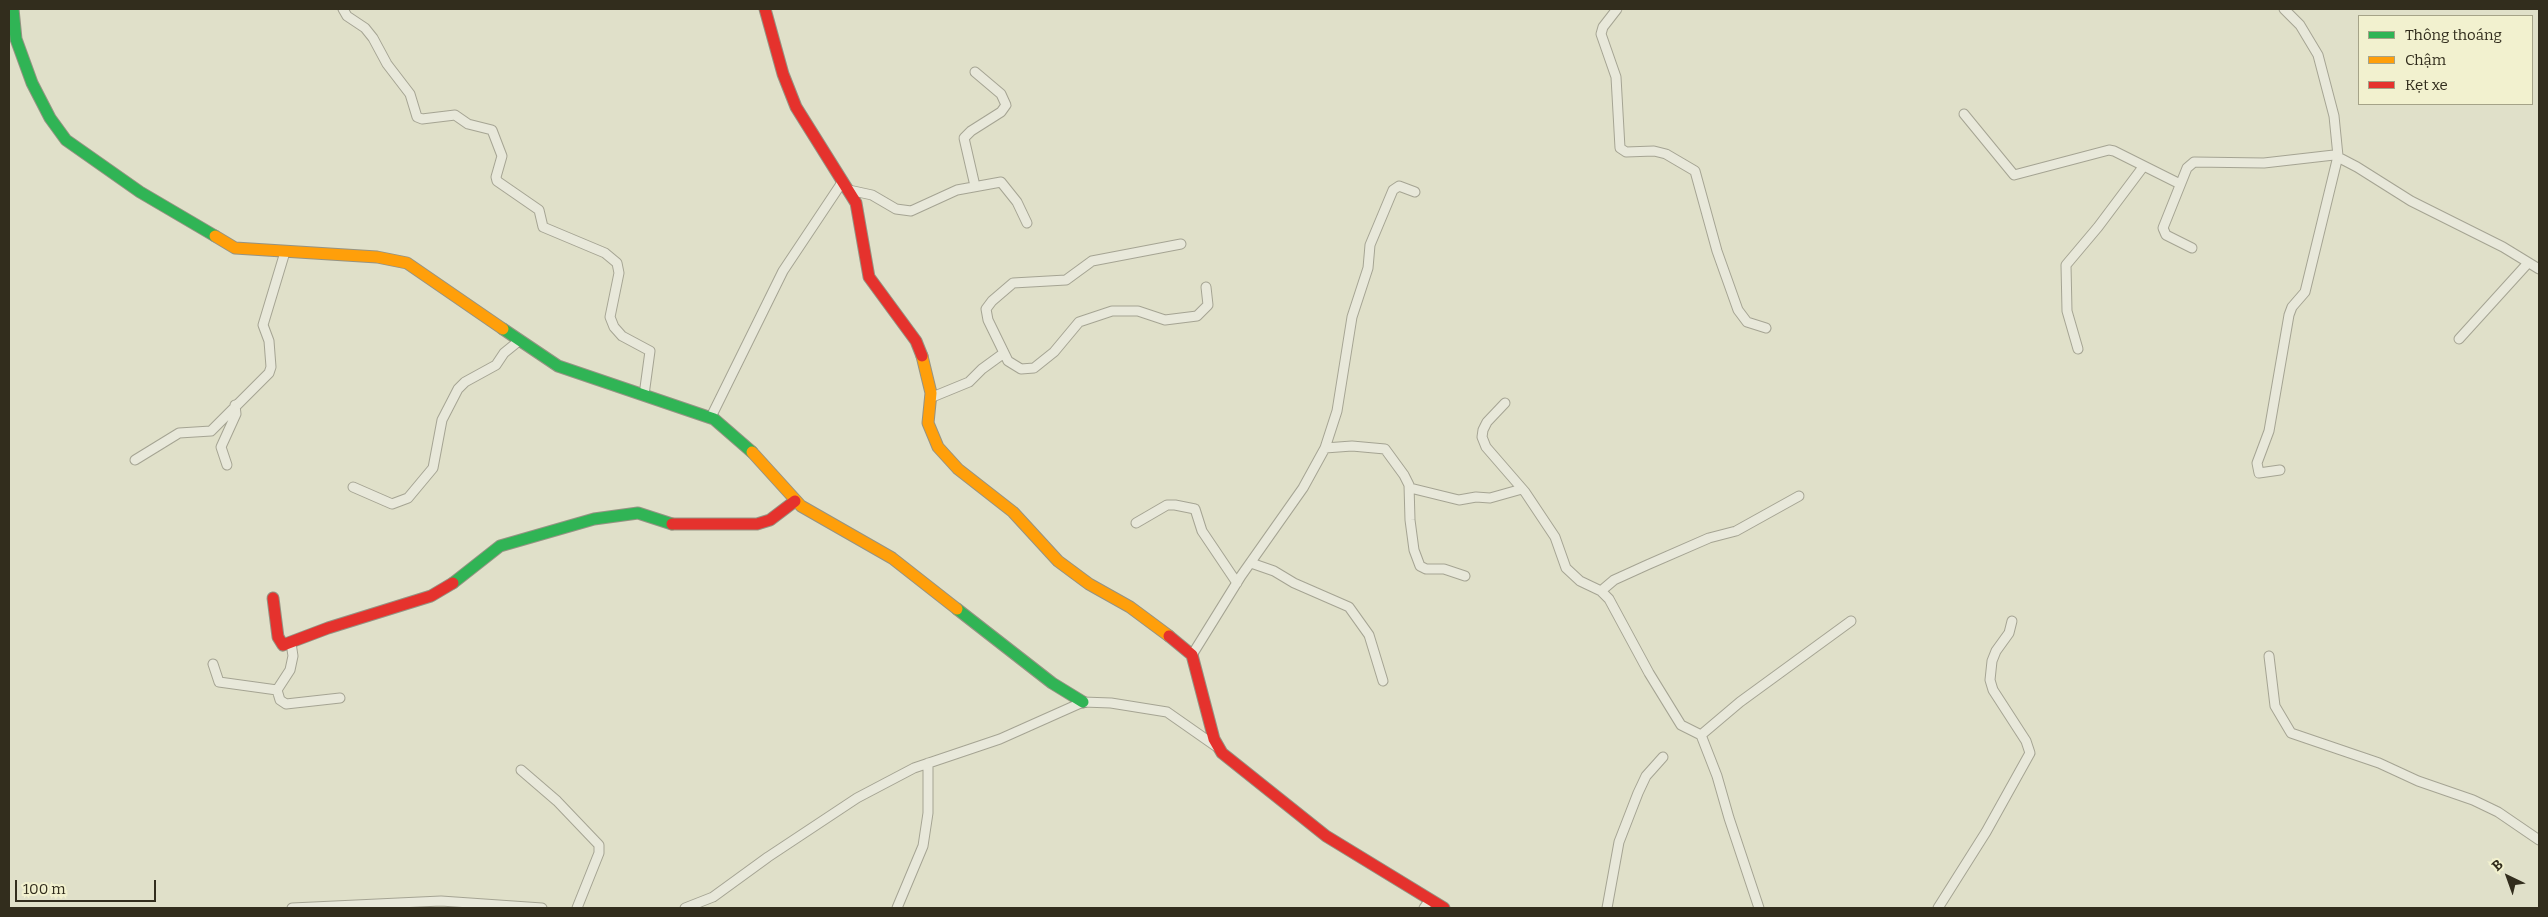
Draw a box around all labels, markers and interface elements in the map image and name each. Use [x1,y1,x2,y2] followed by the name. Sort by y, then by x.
[2358,15,2533,105] legend
[2405,26,2502,44] text: Thông thoáng
[2405,51,2446,69] text: Chậm
[2405,76,2448,94] text: Kẹt xe
[2483,852,2533,902] north arrow
[2489,856,2507,875] text: B
[18,870,159,902] scale bar
[23,880,66,898] text: 100 m

